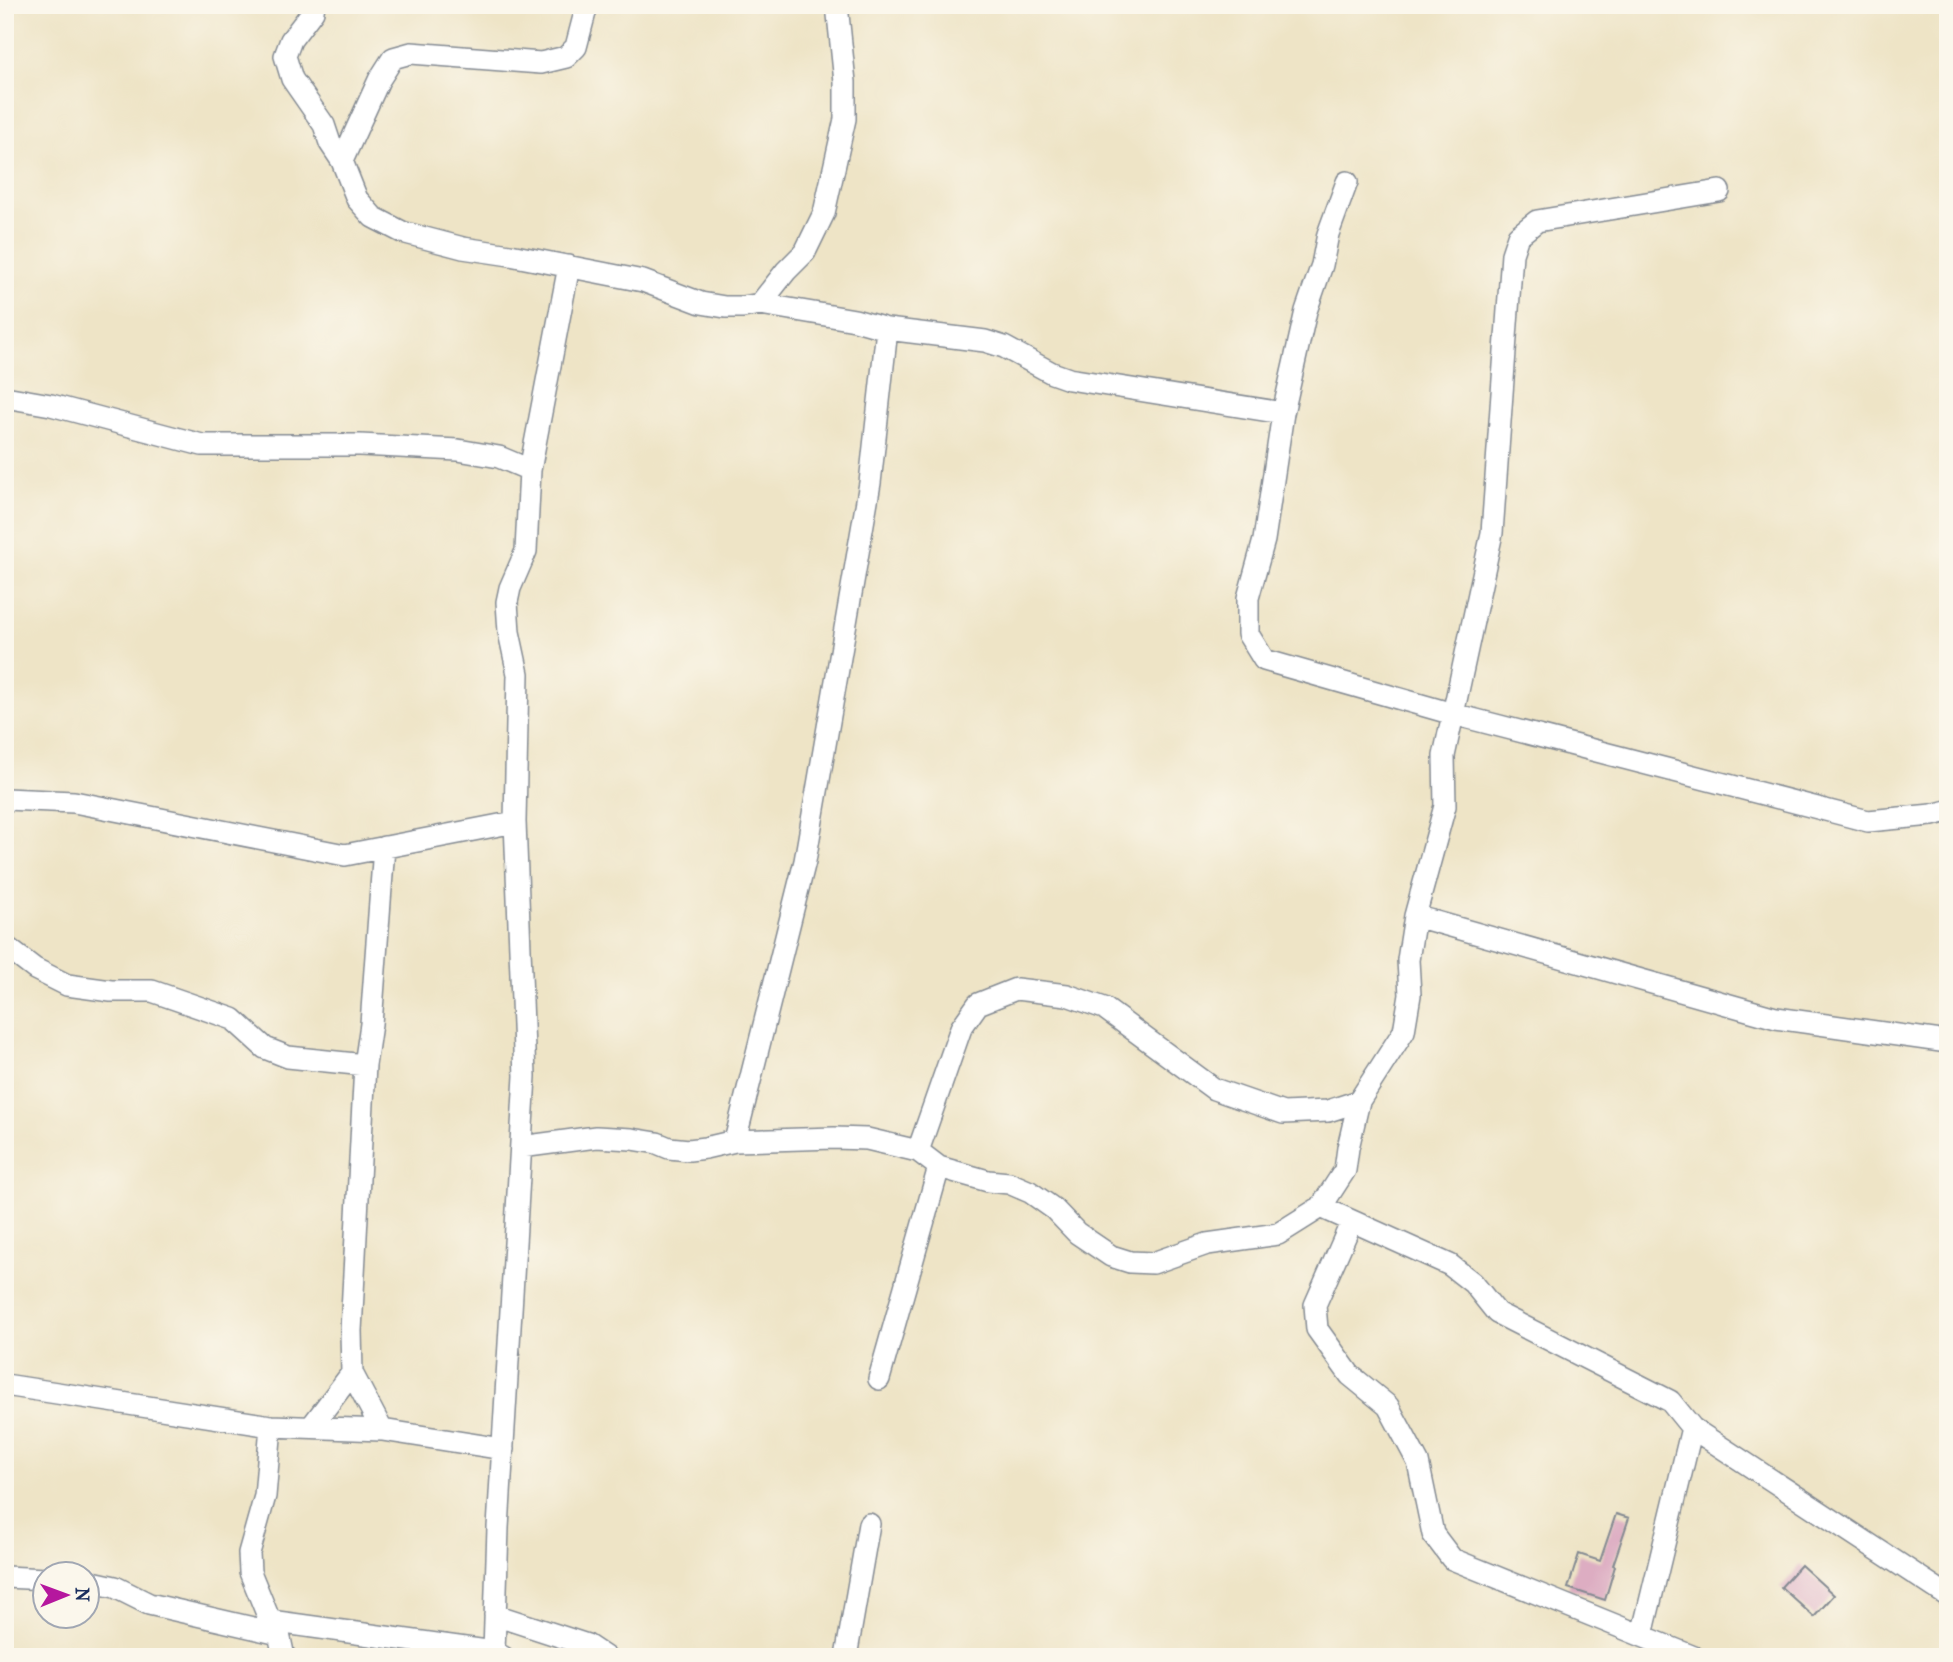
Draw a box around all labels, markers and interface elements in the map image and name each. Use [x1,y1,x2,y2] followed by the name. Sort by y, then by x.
[32,1560,102,1630] north arrow
[71,1587,93,1603] text: N

